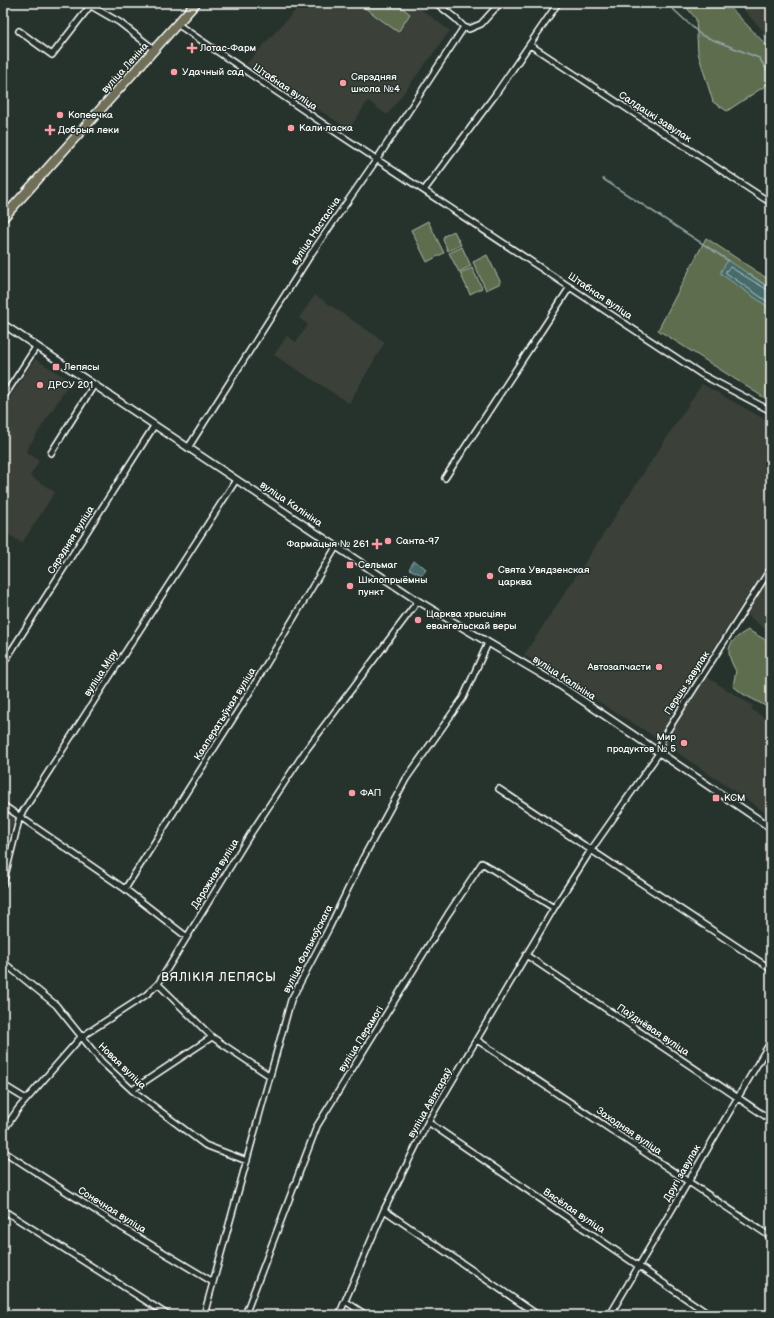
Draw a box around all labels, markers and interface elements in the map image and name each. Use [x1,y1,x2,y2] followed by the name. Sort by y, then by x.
[99,40,151,96] street label: вуліца Леніна
[199,42,256,54] place label: Лотас-Фарм
[187,43,197,53] marker: Лотас-Фарм
[251,61,320,113] street label: Штабная вуліца
[182,66,244,78] place label: Удачный сад
[169,67,179,77] marker: Удачный сад
[351,71,400,95] place label: Сярэдняя школа №4
[338,78,348,88] marker: Сярэдняя школа №4
[616,89,694,145] street label: Салдацкі завулак
[68,109,113,121] place label: Копеечка
[55,110,65,120] marker: Копеечка
[299,122,353,134] place label: Кали ласка
[286,123,296,133] marker: Кали ласка
[58,124,119,136] place label: Добрыя леки
[45,125,55,135] marker: Добрыя леки
[289,195,343,267] street label: вуліца Настасіча
[566,270,635,322] street label: Штабная вуліца
[63,361,99,373] place label: Лепясы
[51,362,61,372] marker: Лепясы
[48,379,93,391] place label: ДРСУ 201
[35,380,45,390] marker: ДРСУ 201
[258,479,325,529] street label: вуліца Калініна
[45,504,97,576] street label: Сярэдняя вуліца
[396,535,439,547] place label: Санта-97
[383,536,393,546] marker: Санта-97
[287,538,369,550] place label: Фармацыя № 261
[372,539,382,549] marker: Фармацыя № 261
[358,559,397,571] place label: Сельмаг
[345,560,355,570] marker: Сельмаг
[498,564,590,588] place label: Свята Увядзенская царква
[485,571,495,581] marker: Свята Увядзенская царква
[358,574,427,598] place label: Шклопрыёмны пункт
[345,581,355,591] marker: Шклопрыёмны пункт
[426,608,517,632] place label: Царква хрысціян евангельскай веры
[413,615,423,625] marker: Царква хрысціян евангельскай веры
[81,647,121,699] street label: вуліца Міру
[662,648,712,717] street label: Першы завулак
[530,653,598,703] street label: вуліца Калініна
[586,661,651,673] place label: Автозапчасти
[654,662,664,672] marker: Автозапчасти
[191,665,259,763] street label: Кааператыўная вуліца
[607,731,676,755] place label: Мир продуктов № 5
[679,738,689,748] marker: Мир продуктов № 5
[360,787,381,799] place label: ФАП
[347,788,357,798] marker: ФАП
[724,792,745,804] place label: КСМ
[711,793,721,803] marker: КСМ
[189,837,241,911] street label: Дарожная вуліца
[281,903,335,995] street label: вуліца Фалькоўскага
[161,970,277,985] district label: ВЯЛІКІЯ ЛЕПЯСЫ
[615,1001,691,1059] street label: Паўднёвая вуліца
[336,1004,386,1074] street label: вуліца Перамогі
[96,1040,148,1092] street label: Новая вуліца
[405,1066,455,1140] street label: вуліца Авіятараў
[594,1105,664,1157] street label: Заходняя вуліца
[661,1142,704,1204] street label: Другі завулак
[76,1184,148,1236] street label: Сонечная вуліца
[541,1186,607,1236] street label: Вясёлая вуліца

